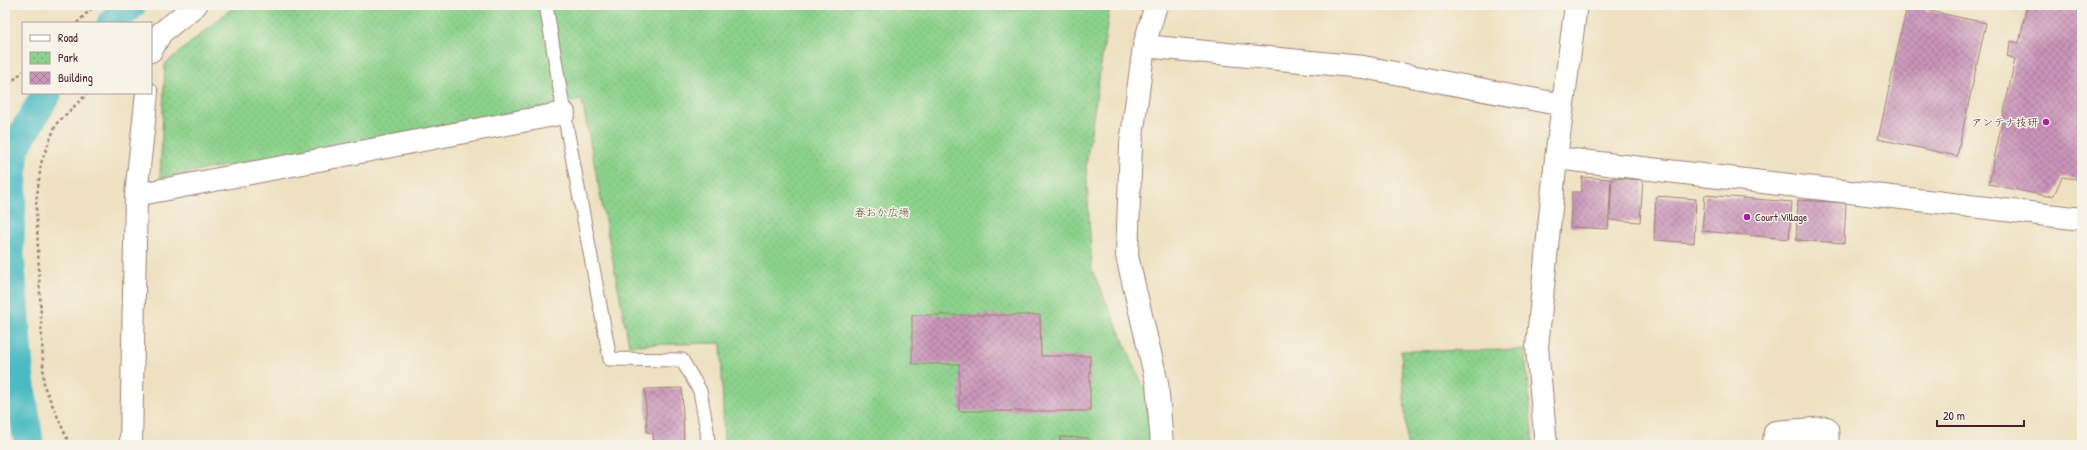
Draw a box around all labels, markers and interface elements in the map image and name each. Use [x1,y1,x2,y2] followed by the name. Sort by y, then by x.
[22,22,152,94] legend
[58,29,78,46] text: Road
[58,49,78,66] text: Park
[58,69,93,86] text: Building
[1971,115,2038,129] place label: アンテナ技研
[2041,117,2051,127] marker: アンテナ技研
[855,205,910,219] park label: 春おか広場
[1755,210,1808,224] place label: Court Village
[1742,212,1752,222] marker: Court Village
[1937,402,2024,428] scale bar
[1943,407,1965,424] text: 20 m

